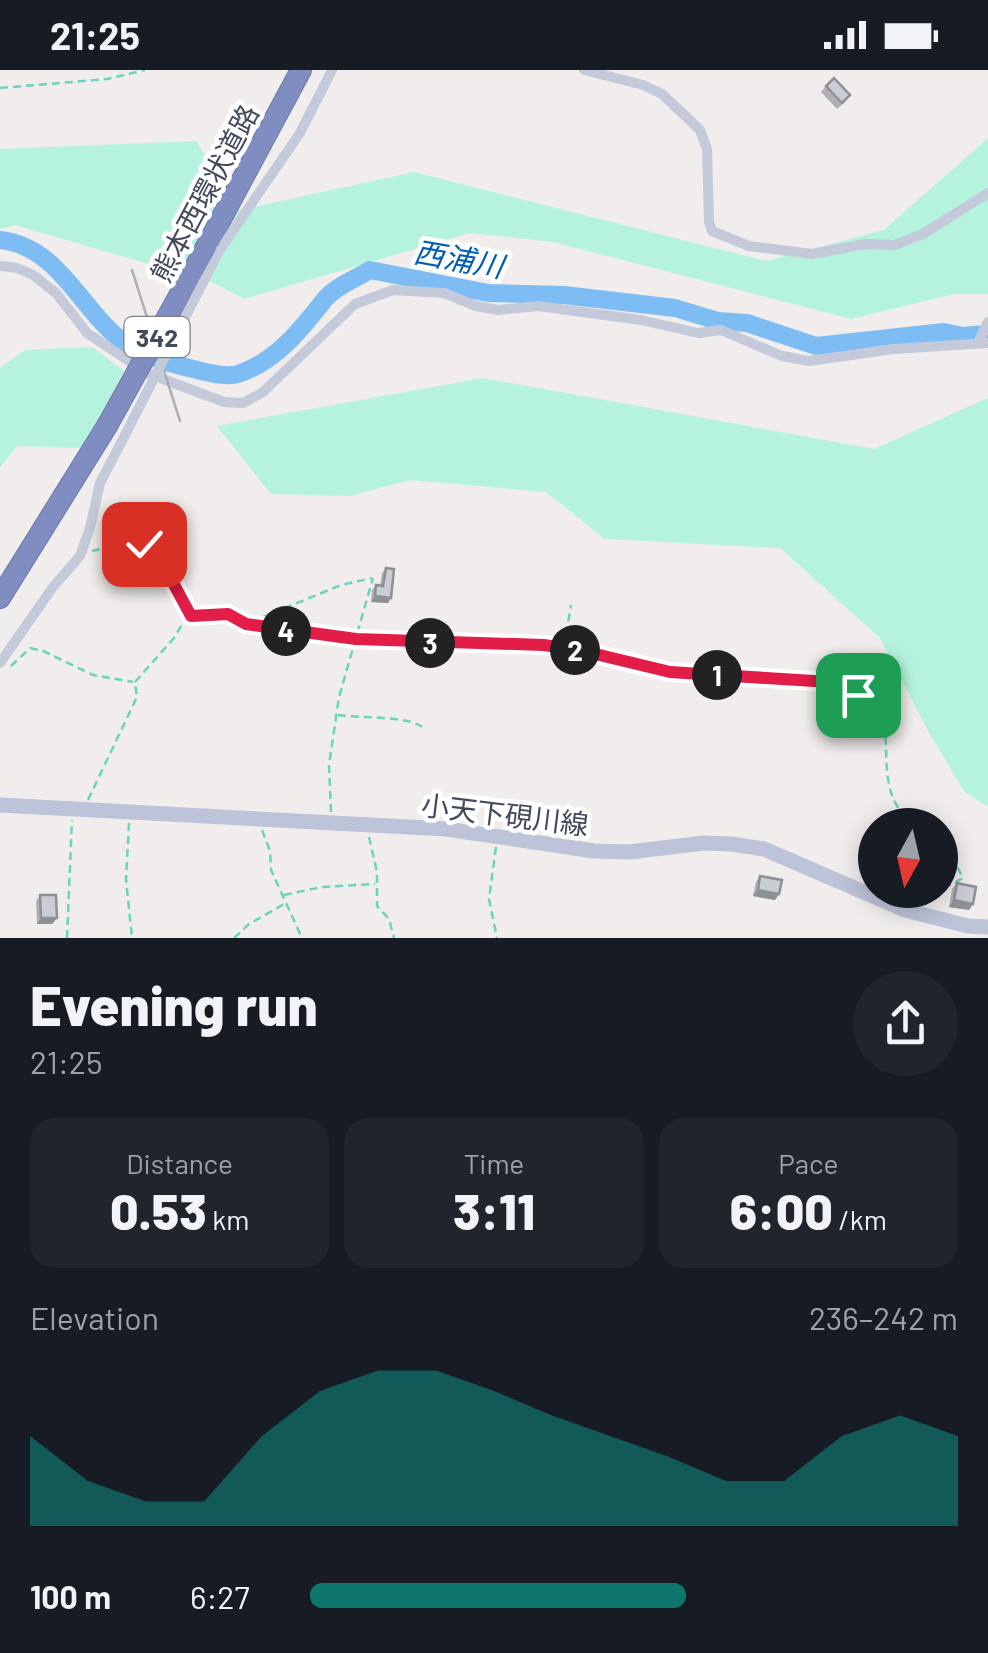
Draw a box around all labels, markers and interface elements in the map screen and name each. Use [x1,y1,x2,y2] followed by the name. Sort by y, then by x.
[50,12,140,58] text: 21:25
[143,98,265,288] street label: 熊本西環状道路
[412,232,509,284] water label: 西浦川
[124,317,190,357] road number: 342
[102,502,187,587] pin
[117,517,172,572] icon: check
[261,606,311,656] pin: 4
[278,614,294,648] text: 4
[405,618,455,668] pin: 3
[550,625,600,675] pin: 2
[422,626,438,660] text: 3
[567,633,583,667] text: 2
[692,650,742,700] pin: 1
[816,653,901,738] pin
[712,658,722,692] text: 1
[831,668,886,723] icon: arrive
[420,787,590,841] street label: 小天下硯川線
[858,808,958,908] north arrow
[858,808,958,908] map controls
[30,971,318,1037] text: Evening run
[853,971,958,1076] button: share
[30,1042,102,1080] text: 21:25
[126,1146,233,1180] text: Distance
[464,1146,524,1180] text: Time
[778,1146,838,1180] text: Pace
[110,1180,207,1240] text: 0.53
[453,1180,535,1240] text: 3:11
[730,1180,833,1240] text: 6:00
[207,1202,249,1236] text: km
[833,1202,887,1236] text: /km
[30,1298,159,1336] text: Elevation
[809,1298,958,1336] text: 236–242 m
[30,1577,111,1615] text: 100 m
[190,1577,250,1615] text: 6:27

